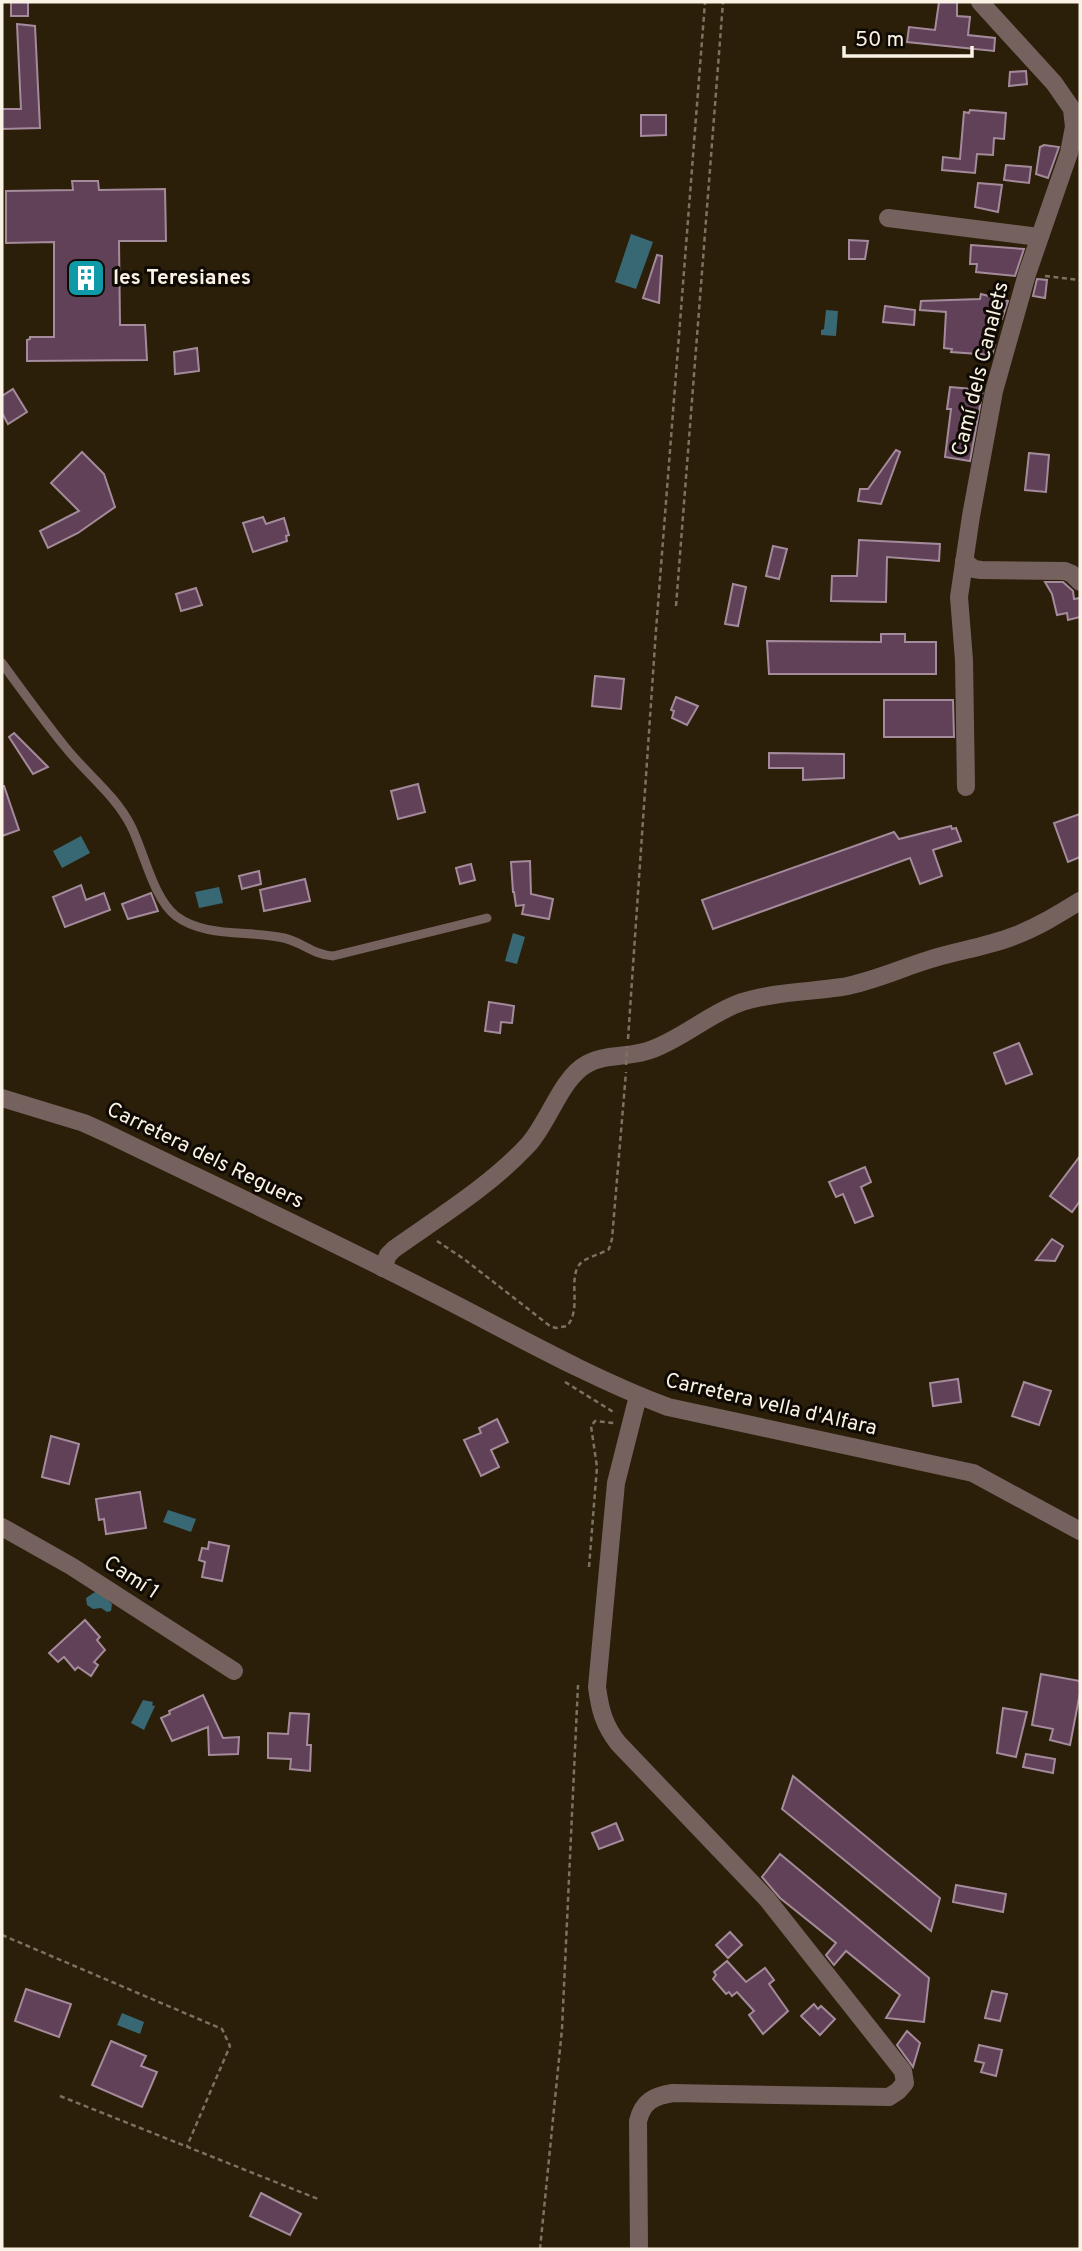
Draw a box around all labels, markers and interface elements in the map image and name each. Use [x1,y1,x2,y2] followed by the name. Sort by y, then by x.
[844,14,972,58] scale bar
[855,27,904,54] text: 50 m
[65,257,107,299] building icon: les Teresianes
[113,265,251,292] place label: les Teresianes
[946,279,1016,459] street label: Camí dels Canalets
[102,1097,308,1215] street label: Carretera dels Reguers
[662,1367,880,1443] street label: Carretera vella d'Alfara
[98,1550,164,1606] street label: Camí 1

